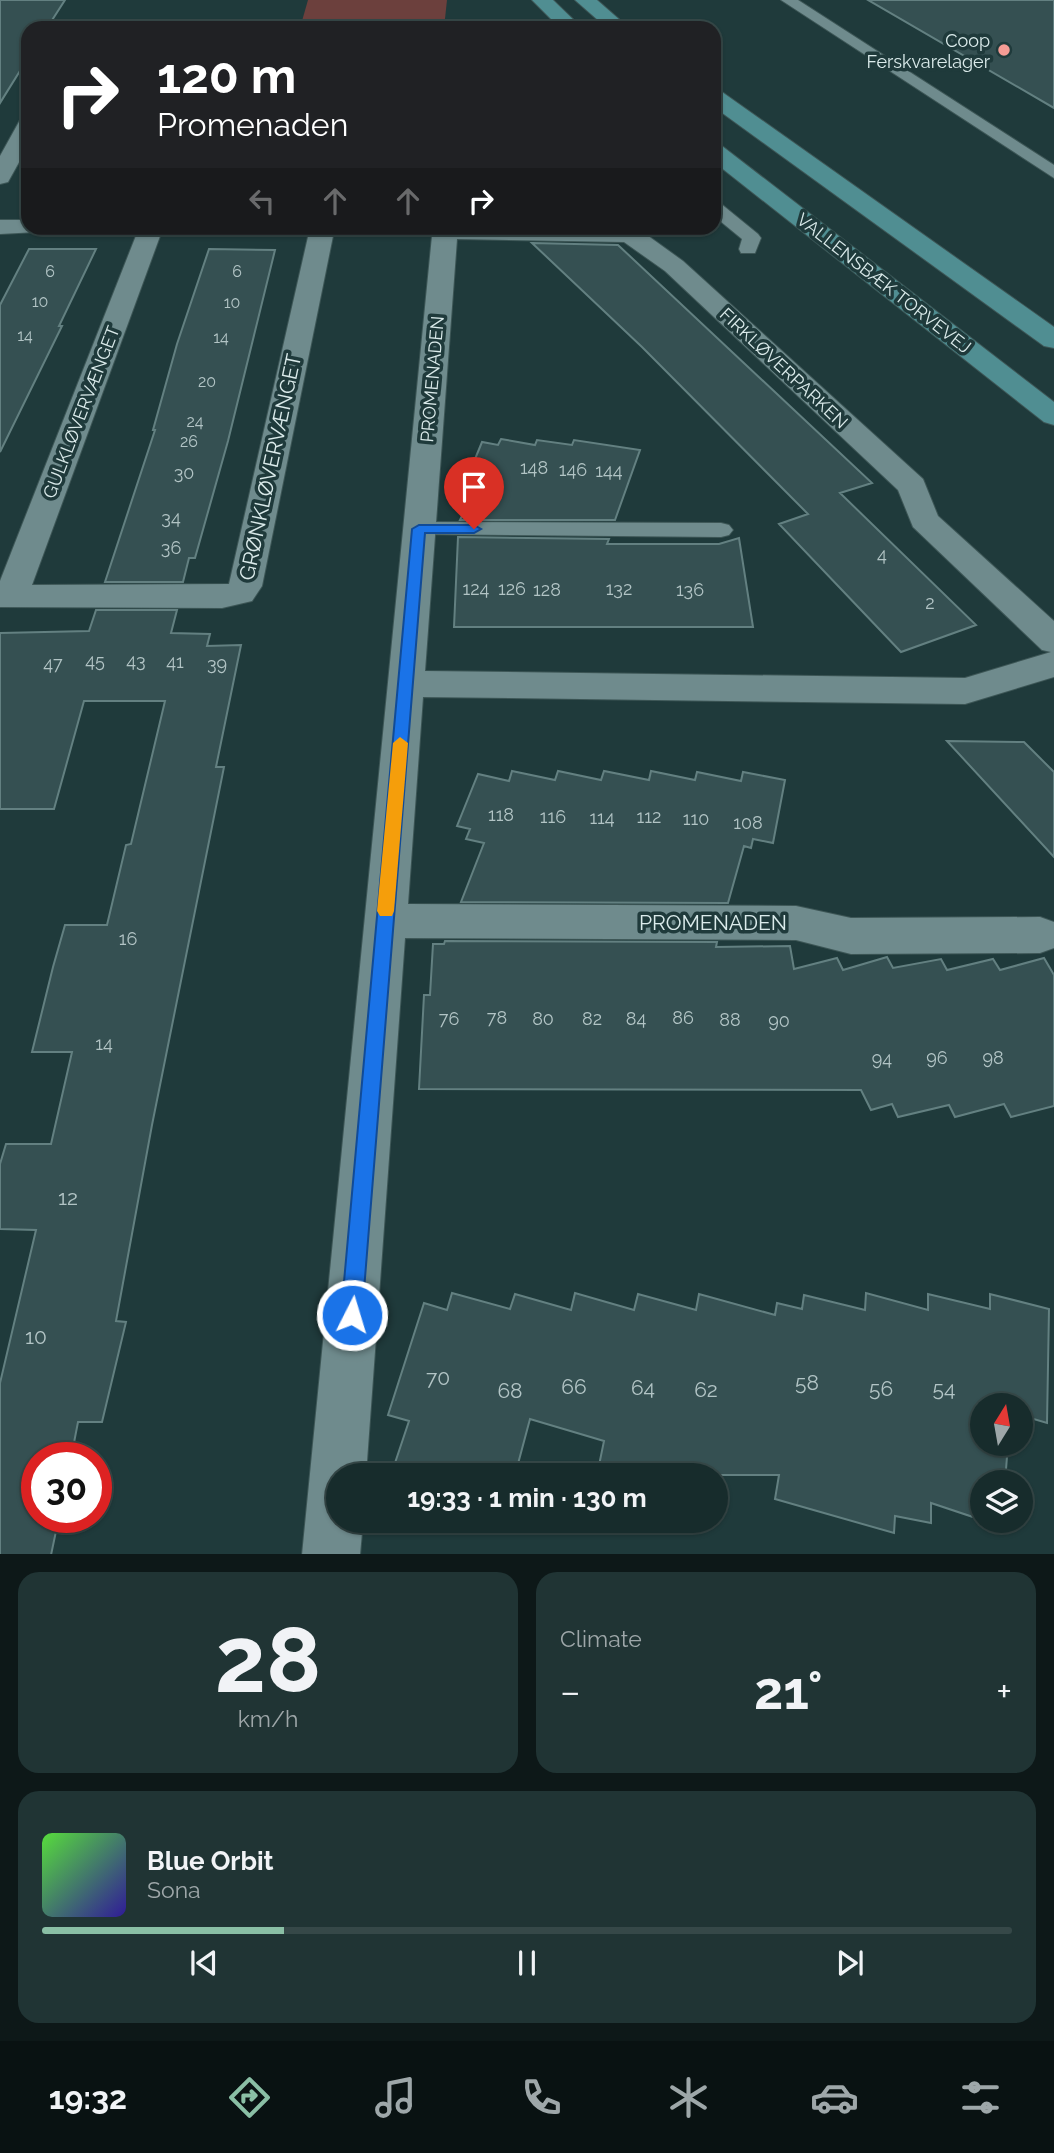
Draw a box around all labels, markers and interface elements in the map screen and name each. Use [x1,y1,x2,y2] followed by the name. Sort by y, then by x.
[866,30,991,72] place label: Coop Ferskvarelager
[996,42,1012,58] marker: Coop Ferskvarelager
[157,47,296,104] text: 120 m
[42,49,133,140] icon: right
[157,106,348,143] text: Promenaden
[243,182,281,220] icon: left
[316,182,354,220] icon: ahead
[389,182,427,220] icon: ahead
[462,182,500,220] icon: right
[793,208,975,358] street label: VALLENSBÆK TORVEVEJ
[45,262,55,281] house number: 6
[232,262,242,281] house number: 6
[32,292,48,311] house number: 10
[224,293,240,312] house number: 10
[716,303,852,433] street label: FIRKLØVERPARKEN
[416,315,448,443] street label: PROMENADEN
[38,323,124,501] street label: GULKLØVERVÆNGET
[17,326,33,345] house number: 14
[213,328,229,347] house number: 14
[234,351,306,583] street label: GRØNKLØVERVÆNGET
[198,372,216,391] house number: 20
[186,412,204,431] house number: 24
[180,432,198,451] house number: 26
[444,457,504,529] pin
[520,457,548,478] house number: 148
[559,459,587,480] house number: 146
[595,460,623,481] house number: 144
[174,462,194,483] house number: 30
[455,468,493,506] icon: arrive
[161,507,181,528] house number: 34
[161,537,181,558] house number: 36
[877,544,887,565] house number: 4
[463,578,490,599] house number: 124
[498,578,526,599] house number: 126
[606,578,632,599] house number: 132
[533,579,561,600] house number: 128
[676,579,704,600] house number: 136
[925,592,935,613] house number: 2
[85,650,105,671] house number: 45
[126,650,146,671] house number: 43
[166,651,184,672] house number: 41
[43,653,63,674] house number: 47
[207,653,227,674] house number: 39
[488,804,514,825] house number: 118
[540,806,566,827] house number: 116
[637,806,661,827] house number: 112
[589,807,615,828] house number: 114
[683,808,709,829] house number: 110
[733,812,763,833] house number: 108
[639,910,787,935] street label: PROMENADEN
[119,928,137,949] house number: 16
[487,1007,507,1028] house number: 78
[672,1007,694,1028] house number: 86
[439,1008,459,1029] house number: 76
[532,1008,554,1029] house number: 80
[582,1008,602,1029] house number: 82
[626,1008,646,1029] house number: 84
[719,1009,741,1030] house number: 88
[768,1010,790,1031] house number: 90
[95,1033,113,1054] house number: 14
[926,1047,948,1068] house number: 96
[982,1047,1004,1068] house number: 98
[872,1048,892,1069] house number: 94
[58,1185,78,1210] house number: 12
[315,1278,389,1352] position arrow
[25,1324,47,1349] house number: 10
[426,1365,450,1390] house number: 70
[795,1370,819,1395] house number: 58
[561,1374,587,1399] house number: 66
[631,1375,655,1400] house number: 64
[869,1376,893,1401] house number: 56
[933,1376,955,1401] house number: 54
[694,1377,718,1402] house number: 62
[497,1378,523,1403] house number: 68
[970,1393,1032,1456] north arrow
[970,1393,1033,1533] map controls
[21,1442,112,1533] speed limit sign: 30
[970,1470,1033,1533] button: layers
[407,1483,647,1513] text: 19:33 · 1 min · 130 m
[215,1606,321,1713] text: 28
[560,1625,642,1652] text: Climate
[754,1660,823,1721] text: 21°
[560,1669,580,1714] text: −
[996,1669,1012,1714] text: +
[238,1705,298,1732] text: km/h
[147,1846,274,1876] text: Blue Orbit
[147,1876,201,1903] text: Sona
[185,1944,223,1982] icon: previous
[508,1944,546,1982] icon: pause
[831,1944,869,1982] icon: next
[225,2073,274,2122] icon: directions
[371,2073,420,2122] icon: music
[517,2073,566,2122] icon: phone
[664,2073,713,2122] icon: climate
[810,2073,859,2122] icon: car
[956,2073,1005,2122] icon: filters
[49,2079,127,2116] text: 19:32

